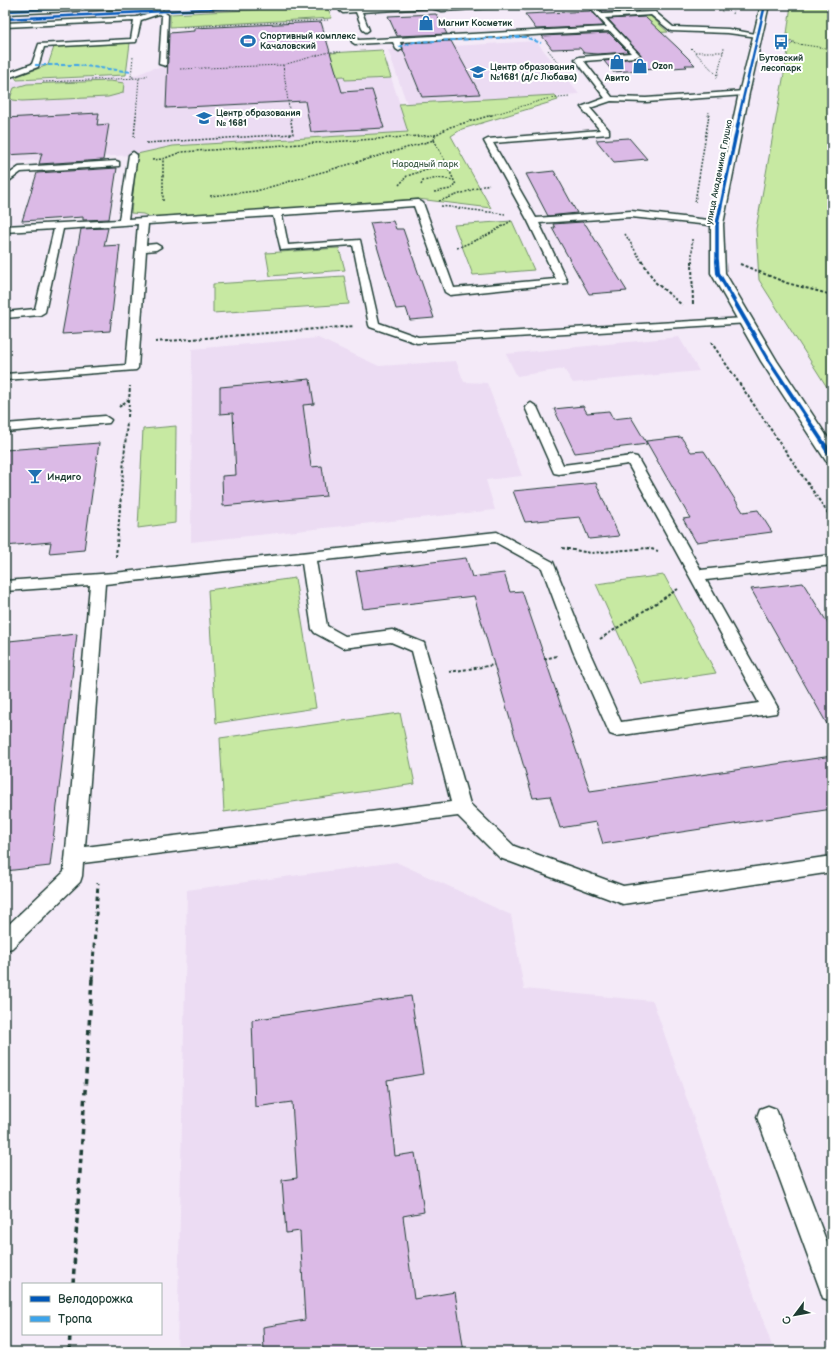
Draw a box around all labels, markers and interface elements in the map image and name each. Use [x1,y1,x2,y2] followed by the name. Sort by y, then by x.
[417,14,435,32] shop icon: Магнит Косметик
[438,18,512,29] place label: Магнит Косметик
[260,31,356,52] place label: Спортивный комплекс Качаловский
[239,32,257,50] sports icon: Спортивный комплекс Качаловский
[772,33,790,51] bus stop icon: Бутовский лесопарк
[608,53,626,71] shop icon: Авито
[759,53,803,74] place label: Бутовский лесопарк
[631,57,649,75] shop icon: Ozon
[652,61,673,72] place label: Ozon
[490,62,577,83] place label: Центр образования №1681 (д/с Любава)
[469,63,487,81] school or university icon: Центр образования №1681 (д/с Любава)
[604,73,629,84] place label: Авито
[216,108,301,129] place label: Центр образования № 1681
[195,109,213,127] school or university icon: Центр образования № 1681
[704,118,735,226] street label: улица Академика Глушко
[392,159,458,170] park label: Народный парк
[26,467,44,485] bar icon: Индиго
[47,471,82,483] place label: Индиго
[22,1283,162,1335] legend
[58,1292,133,1307] text: Велодорожка
[775,1295,815,1335] north arrow
[58,1312,92,1327] text: Тропа
[779,1313,794,1327] text: С

